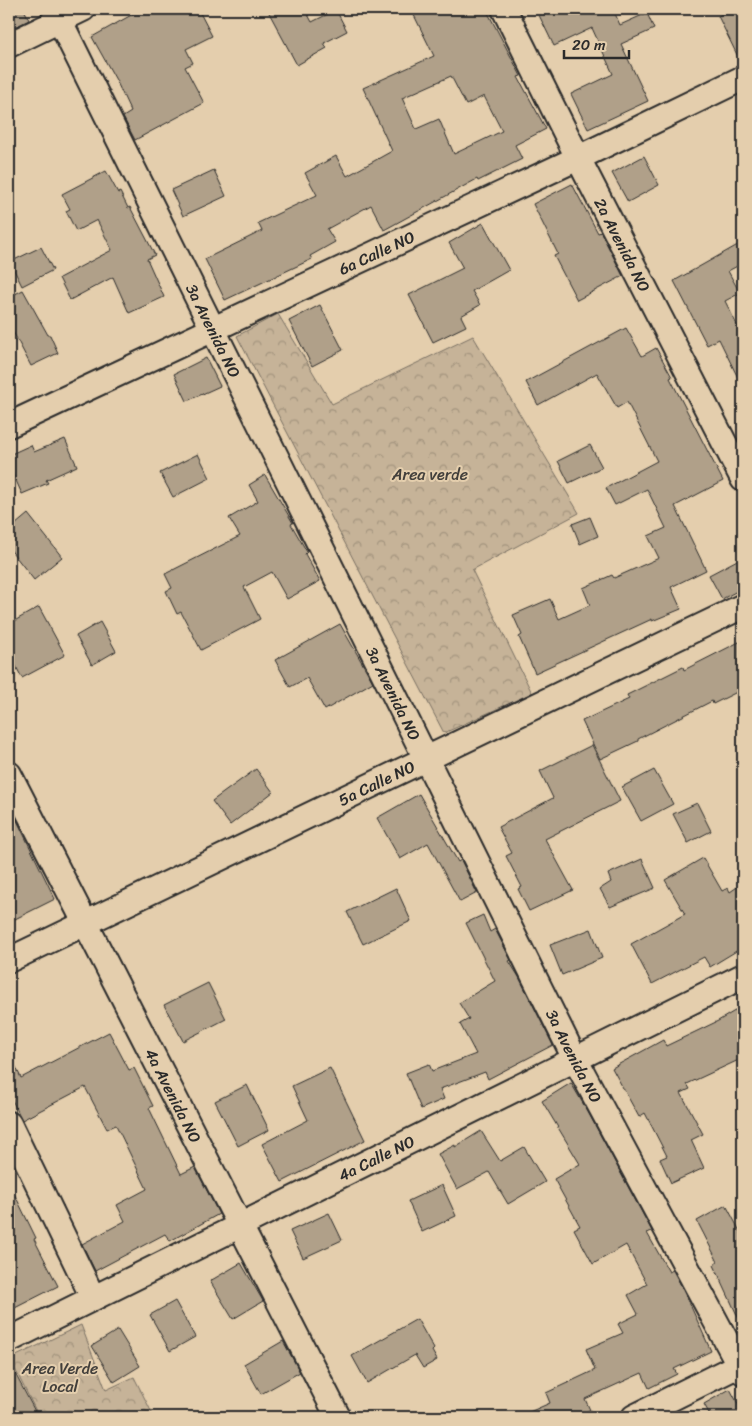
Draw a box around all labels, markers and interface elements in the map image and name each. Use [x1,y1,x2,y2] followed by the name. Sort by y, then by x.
[564,28,630,60] scale bar
[572,32,606,58] text: 20 m
[586,193,659,297] street label: 2a Avenida NO
[333,222,420,284] street label: 6a Calle NO
[177,279,249,383] street label: 3a Avenida NO
[391,460,468,489] park label: Area verde
[357,641,429,746] street label: 3a Avenida NO
[333,752,420,814] street label: 5a Calle NO
[537,1004,610,1108] street label: 3a Avenida NO
[136,1043,209,1148] street label: 4a Avenida NO
[333,1127,420,1190] street label: 4a Calle NO
[21,1354,98,1401] park label: Area Verde Local

